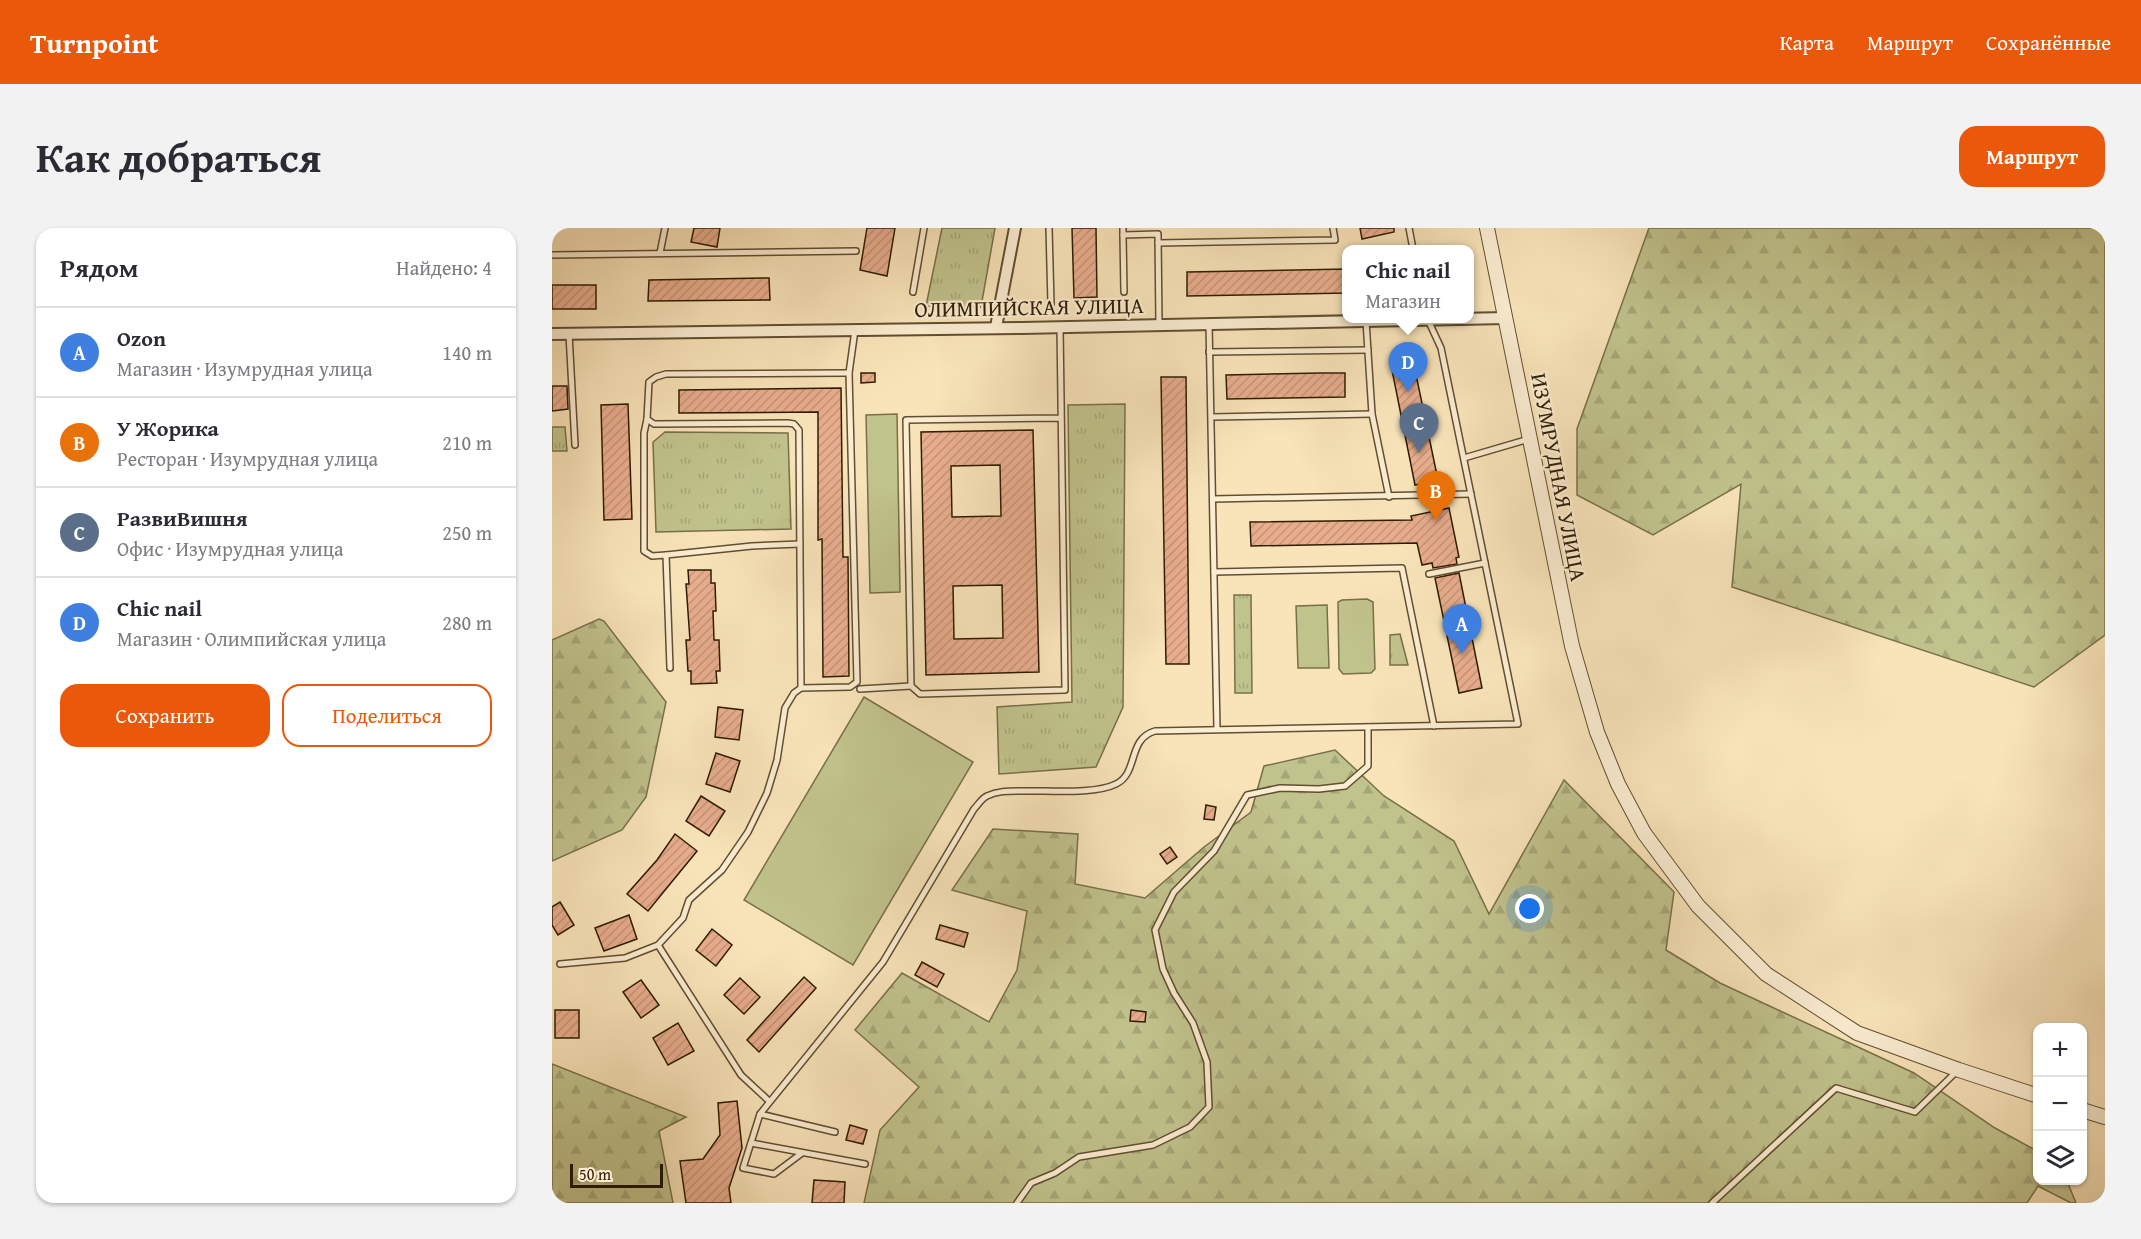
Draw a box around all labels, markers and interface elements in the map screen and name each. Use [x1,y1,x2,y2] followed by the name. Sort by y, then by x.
[30,22,159,63] text: Turnpoint
[1780,27,1834,58] text: Карта
[1867,27,1953,58] text: Маршрут
[1986,27,2111,58] text: Сохранённые
[36,126,321,187] text: Как добраться
[1959,126,2105,187] button: Маршрут
[1342,245,1474,323] popup
[60,248,138,287] text: Рядом
[396,253,492,282] text: Найдено: 4
[1365,254,1451,286] text: Chic nail
[1365,286,1441,315] text: Магазин
[914,289,1145,325] street label: ОЛИМПИЙСКАЯ УЛИЦА
[117,322,166,354] text: Ozon
[73,338,86,367] text: A
[442,338,492,367] text: 140 m
[1388,342,1428,392] pin: D
[117,354,373,383] text: Магазин · Изумрудная улица
[1523,370,1595,585] street label: ИЗУМРУДНАЯ УЛИЦА
[1400,404,1438,453] pin: C
[117,412,219,444] text: У Жорика
[73,428,86,457] text: B
[442,428,492,457] text: 210 m
[117,444,378,473] text: Ресторан · Изумрудная улица
[1416,472,1456,521] pin: B
[117,502,248,534] text: РазвиВишня
[74,518,85,547] text: C
[442,518,492,547] text: 250 m
[117,534,344,563] text: Офис · Изумрудная улица
[117,592,202,624] text: Chic nail
[1442,604,1482,654] pin: A
[73,608,86,637] text: D
[442,608,492,637] text: 280 m
[117,624,386,653] text: Магазин · Олимпийская улица
[60,684,270,747] button: Сохранить
[282,684,492,747] button: Поделиться
[1515,894,1544,923] your location
[2033,1023,2087,1185] map controls
[2033,1023,2087,1077] button: +
[2033,1077,2087,1131] button: −
[2033,1131,2087,1185] button: layers
[570,1161,663,1188] scale bar
[579,1162,611,1186] text: 50 m

